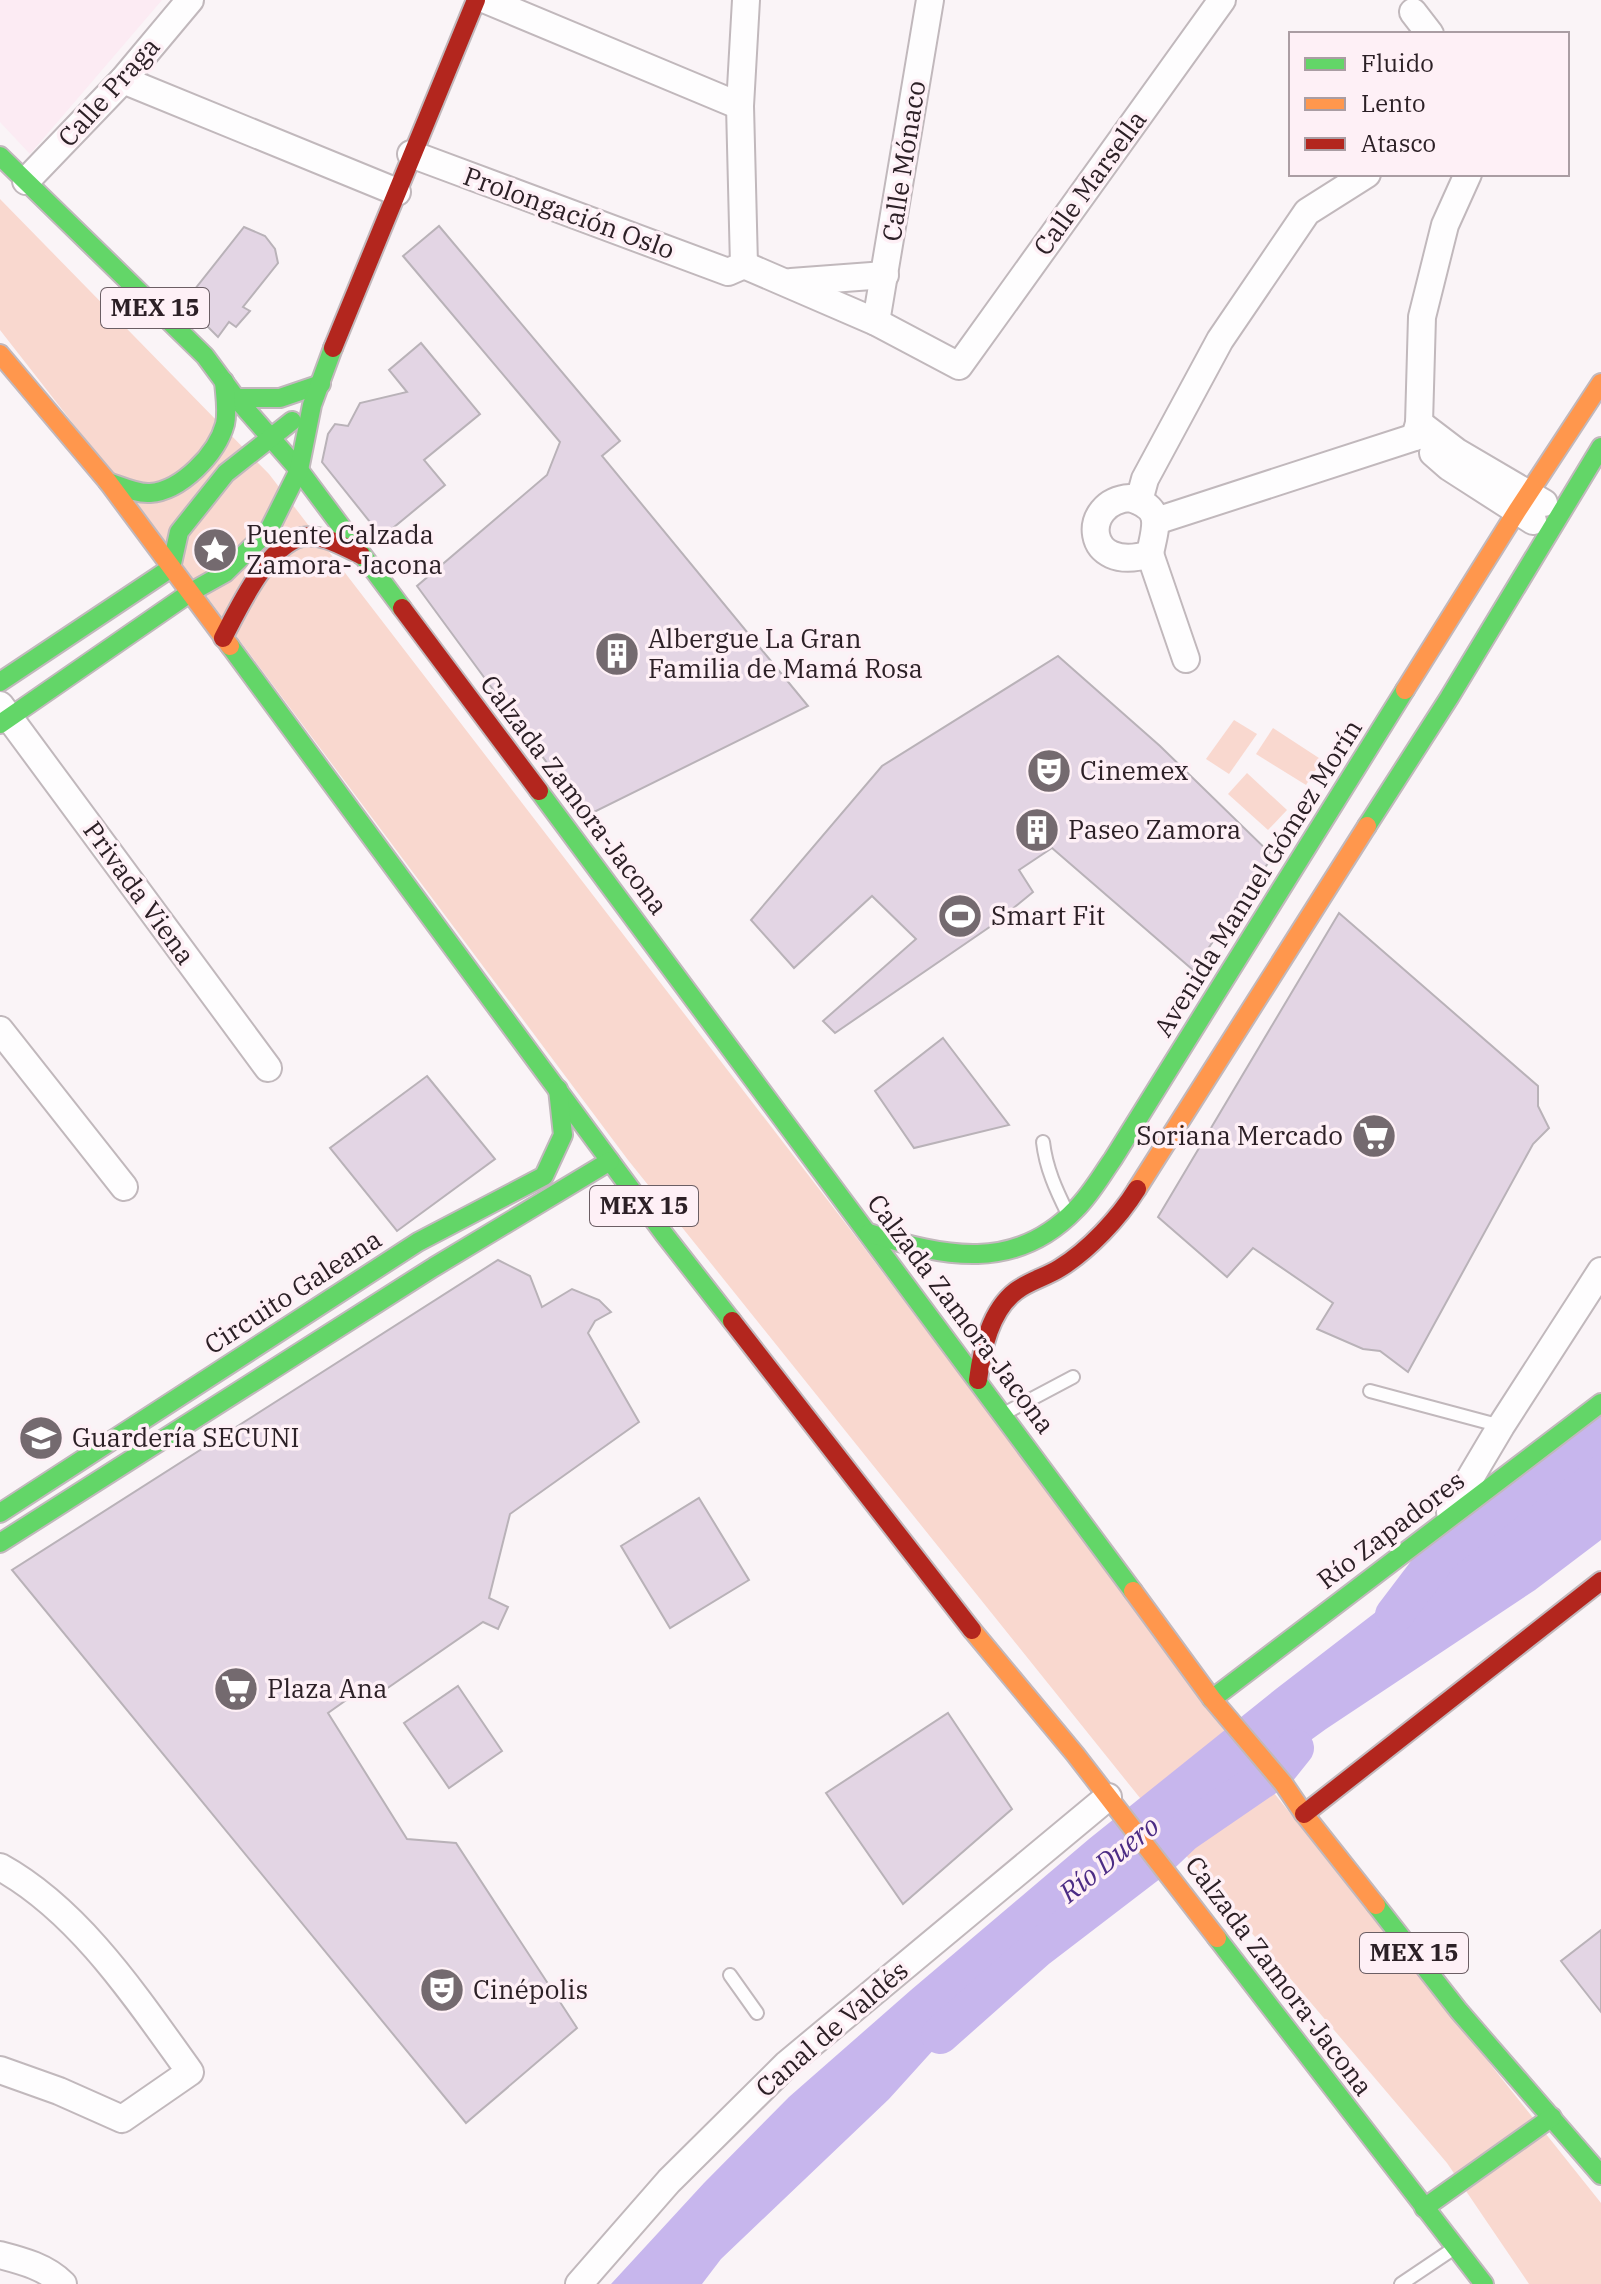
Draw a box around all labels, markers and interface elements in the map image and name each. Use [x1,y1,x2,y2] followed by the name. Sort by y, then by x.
[50,29,166,153] street label: Calle Praga
[1289,32,1569,176] legend
[1361,47,1434,79] text: Fluido
[874,78,933,244] street label: Calle Mónaco
[1361,87,1425,119] text: Lento
[1025,103,1153,262] street label: Calle Marsella
[1361,127,1436,159] text: Atasco
[459,158,680,266] street label: Prolongación Oslo
[101,288,209,328] road number: MEX 15
[246,517,443,581] place label: Puente Calzada Zamora- Jacona
[191,526,239,574] place icon: Puente Calzada Zamora- Jacona
[648,621,923,685] place label: Albergue La Gran Familia de Mamá Rosa
[593,630,641,678] building icon: Albergue La Gran Familia de Mamá Rosa
[473,668,676,921] street label: Calzada Zamora-Jacona
[1145,712,1369,1042] street label: Avenida Manuel Gómez Morín
[1025,747,1073,795] theatre icon: Cinemex
[1080,753,1189,787] place label: Cinemex
[1013,806,1061,854] building icon: Paseo Zamora
[1068,812,1241,846] place label: Paseo Zamora
[76,814,203,971] street label: Privada Viena
[936,892,984,940] sports icon: Smart Fit
[991,898,1105,932] place label: Smart Fit
[1350,1112,1398,1160] supermarket icon: Soriana Mercado
[1136,1118,1343,1152] place label: Soriana Mercado
[590,1186,698,1226] road number: MEX 15
[860,1187,1063,1440] street label: Calzada Zamora-Jacona
[197,1221,387,1361] street label: Circuito Galeana
[17,1414,65,1462] school or university icon: Guardería SECUNI
[72,1420,299,1454] place label: Guardería SECUNI
[1310,1463,1471,1596] street label: Río Zapadores
[212,1665,260,1713] supermarket icon: Plaza Ana
[267,1671,387,1705] place label: Plaza Ana
[1050,1807,1166,1911] water label: Río Duero
[1178,1849,1381,2102] street label: Calzada Zamora-Jacona
[1360,1933,1468,1973] road number: MEX 15
[748,1953,915,2104] street label: Canal de Valdés
[418,1966,466,2014] theatre icon: Cinépolis
[473,1972,588,2006] place label: Cinépolis

